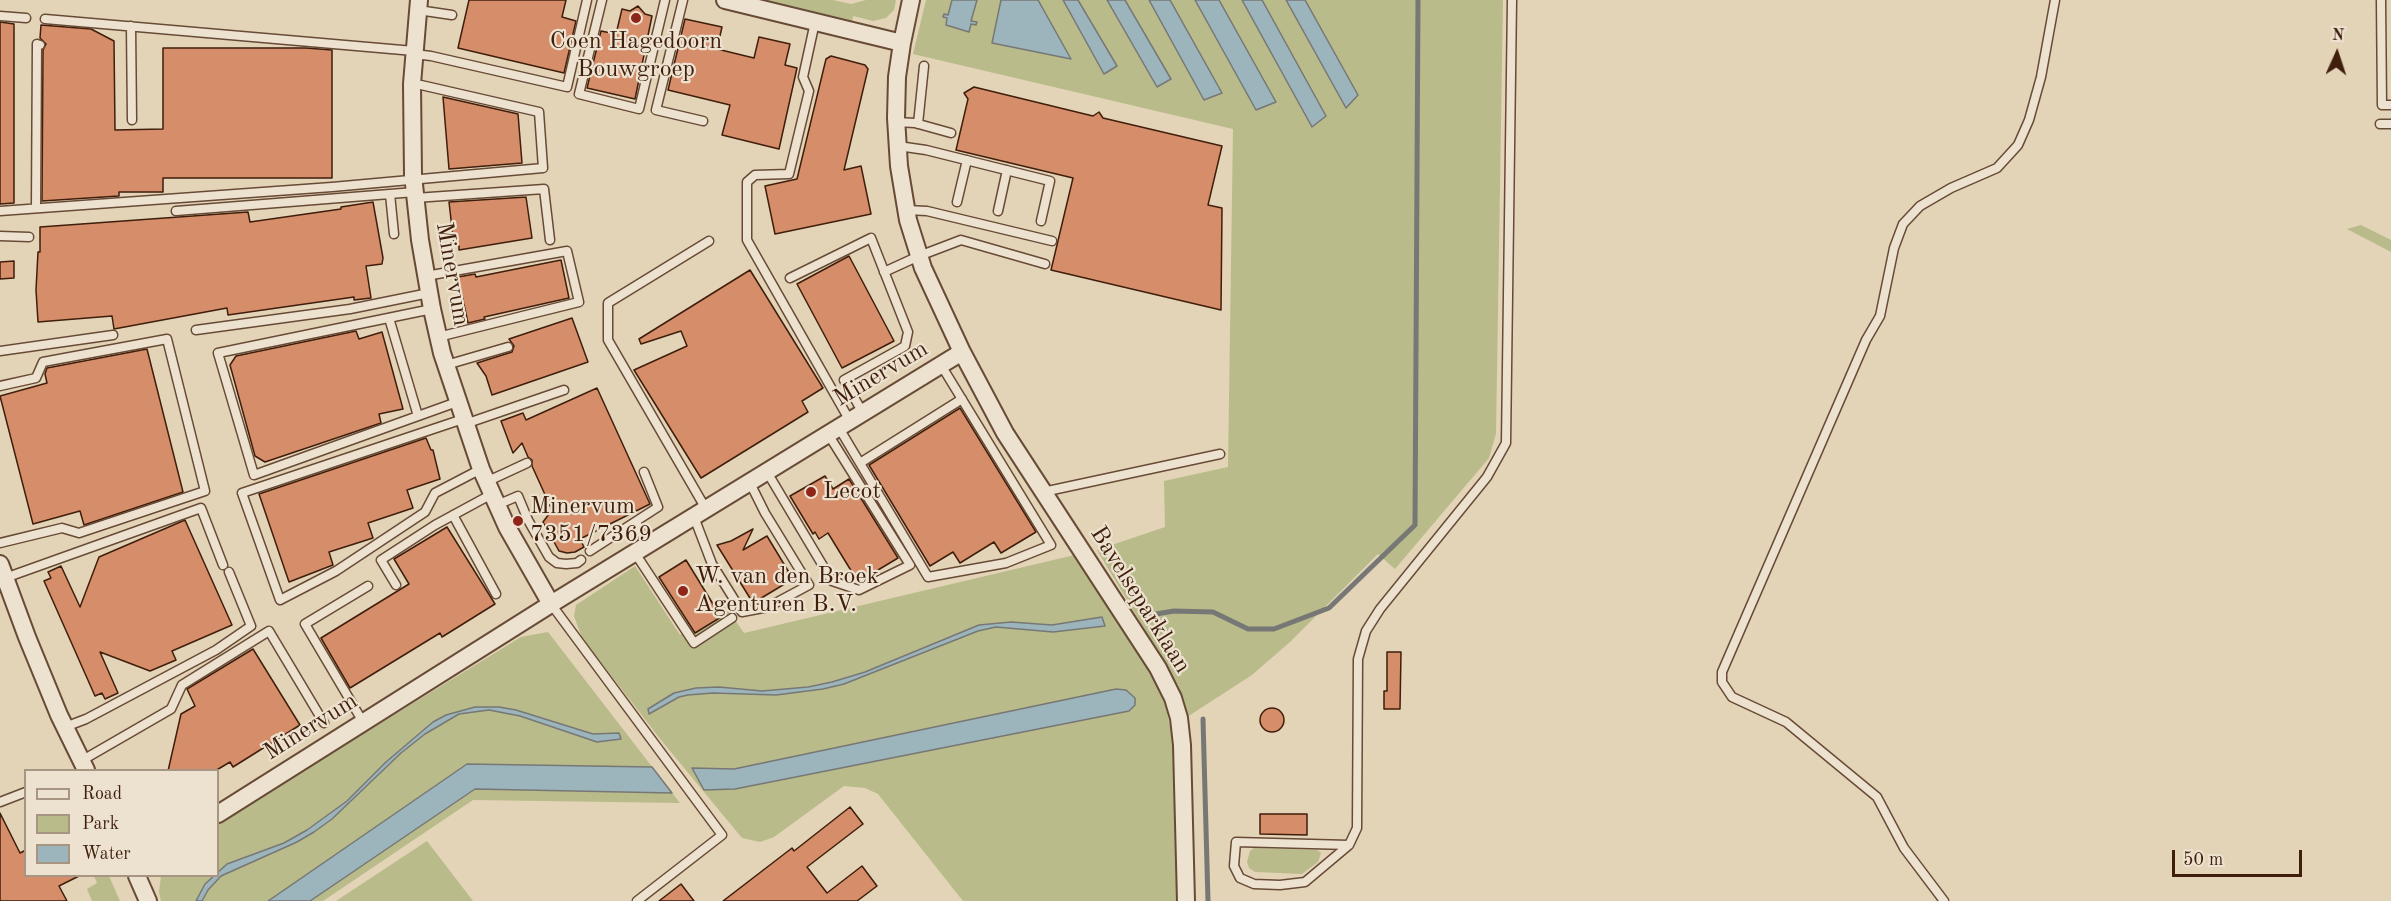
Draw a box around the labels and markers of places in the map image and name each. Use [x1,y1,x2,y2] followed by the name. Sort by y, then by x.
[629,11,643,25] marker: Coen Hagedoorn Bouwgroep
[550,28,722,84] place label: Coen Hagedoorn Bouwgroep
[823,478,881,506] place label: Lecot
[804,485,818,499] marker: Lecot
[530,493,652,549] place label: Minervum 7351/7369
[511,514,525,528] marker: Minervum 7351/7369
[695,563,879,619] place label: W. van den Broek Agenturen B.V.
[676,584,690,598] marker: W. van den Broek Agenturen B.V.

